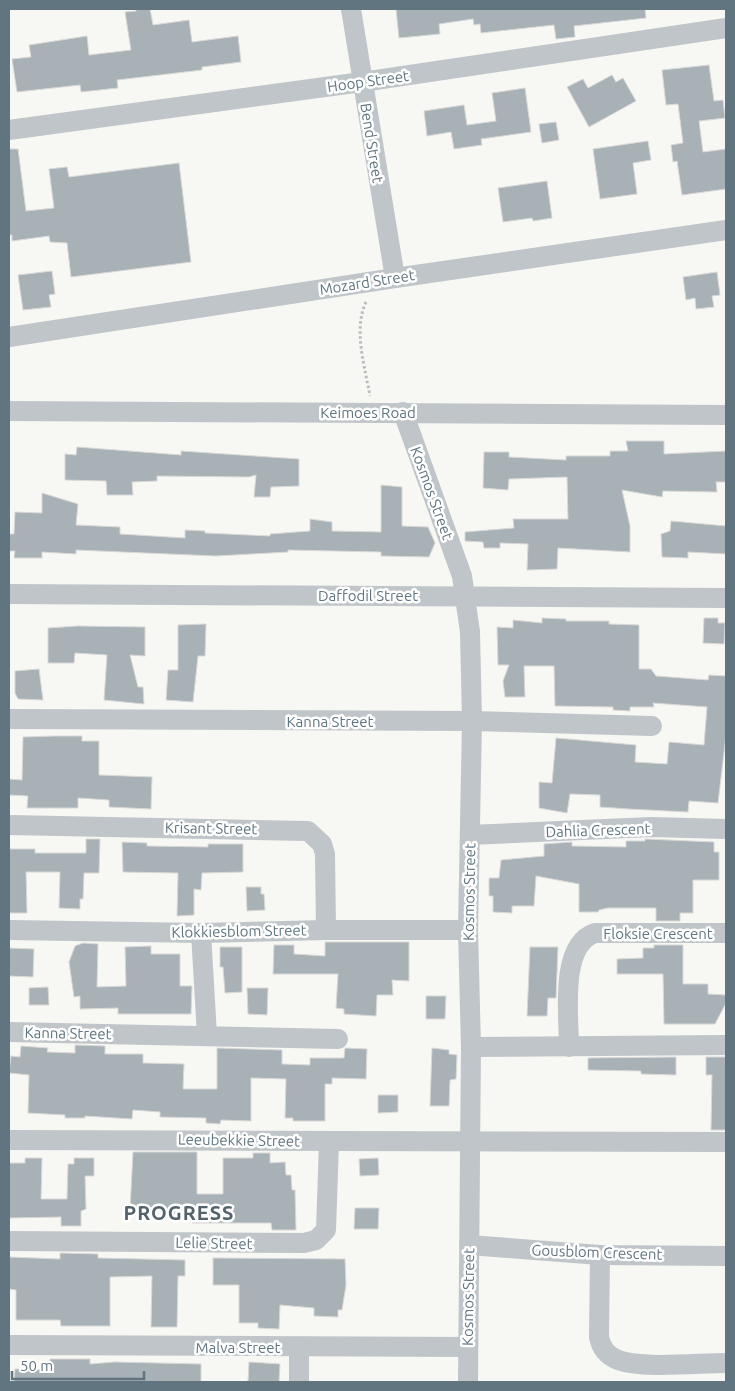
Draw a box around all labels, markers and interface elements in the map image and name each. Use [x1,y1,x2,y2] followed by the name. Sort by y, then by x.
[326,67,410,95] street label: Hoop Street
[357,102,387,184] street label: Bend Street
[318,266,416,298] street label: Mozard Street
[320,404,416,421] street label: Keimoes Road
[407,444,457,542] street label: Kosmos Street
[318,587,418,604] street label: Daffodil Street
[287,713,374,730] street label: Kanna Street
[165,819,257,837] street label: Krisant Street
[545,820,651,840] street label: Dahlia Crescent
[460,843,478,941] street label: Kosmos Street
[171,921,307,941] street label: Klokkiesblom Street
[603,925,713,942] street label: Floksie Crescent
[24,1024,112,1042] street label: Kanna Street
[178,1130,300,1150] street label: Leeubekkie Street
[124,1201,234,1224] district label: PROGRESS
[175,1234,253,1252] street label: Lelie Street
[531,1241,663,1263] street label: Gousblom Crescent
[459,1248,477,1346] street label: Kosmos Street
[196,1339,281,1356] street label: Malva Street
[12,1348,145,1380] scale bar
[20,1357,53,1374] text: 50 m

